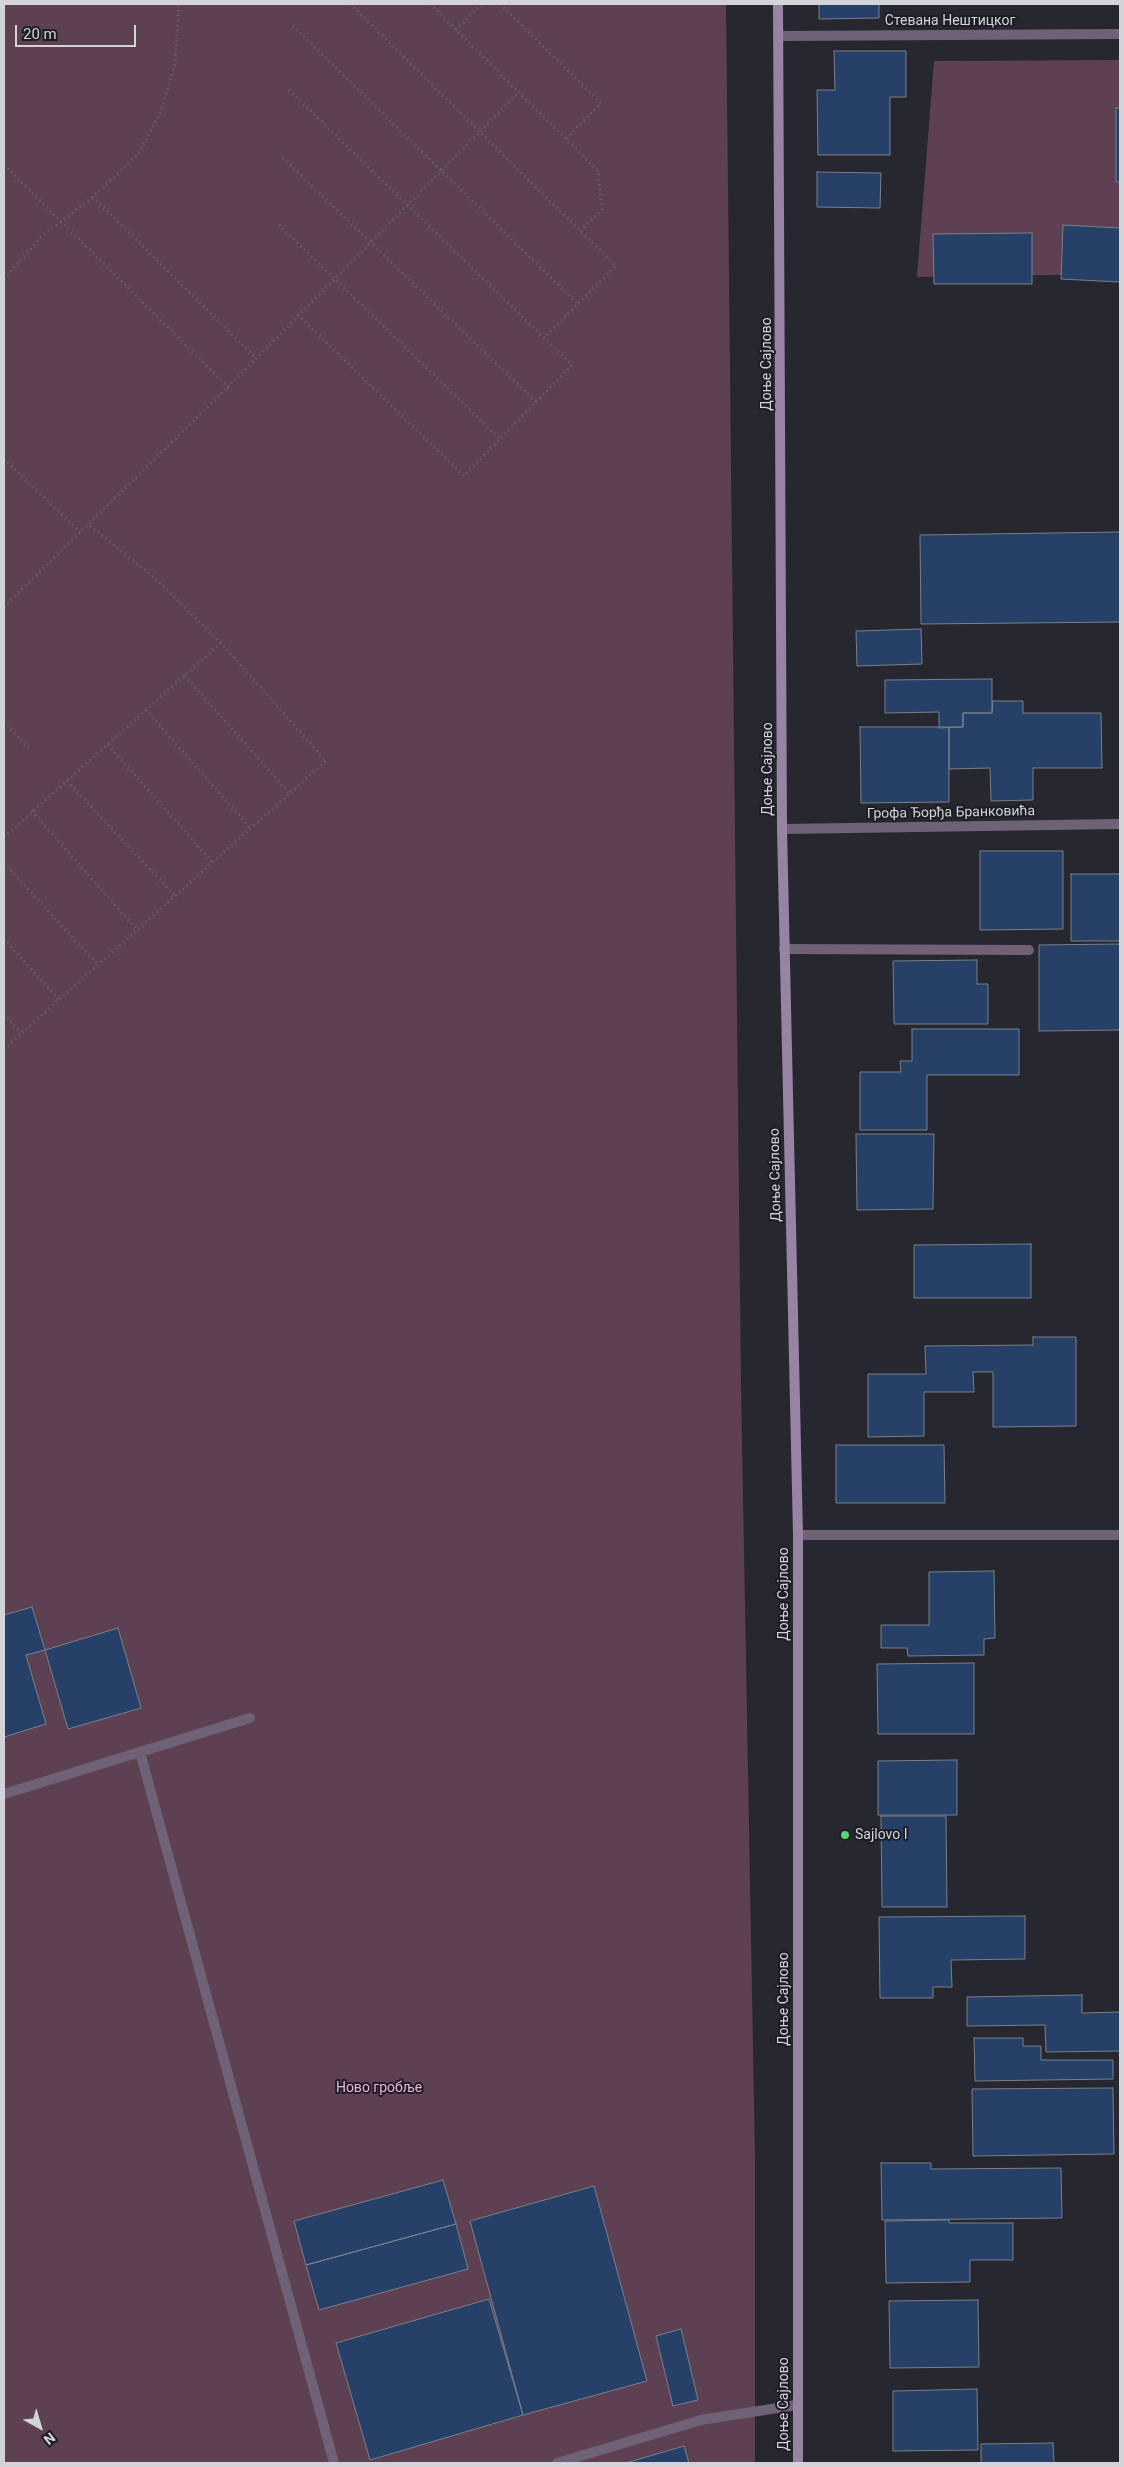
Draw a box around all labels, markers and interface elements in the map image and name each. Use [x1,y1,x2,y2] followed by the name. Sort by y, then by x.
[885,13,1015,29] street label: Стевана Нештицког
[18,15,139,47] scale bar
[23,25,57,43] text: 20 m
[759,317,775,411] street label: Доње Сајлово
[760,722,776,816] street label: Доње Сајлово
[867,803,1035,823] street label: Грофа Ђорђа Бранковића
[767,1128,785,1222] street label: Доње Сајлово
[776,1547,792,1641] street label: Доње Сајлово
[855,1827,908,1843] place label: Sajlovo I
[839,1829,851,1841] marker: Sajlovo I
[776,1952,792,2046] street label: Доње Сајлово
[336,2080,422,2096] park label: Ново гробље
[776,2357,792,2451] street label: Доње Сајлово
[15,2402,65,2452] north arrow
[41,2429,58,2448] text: N

